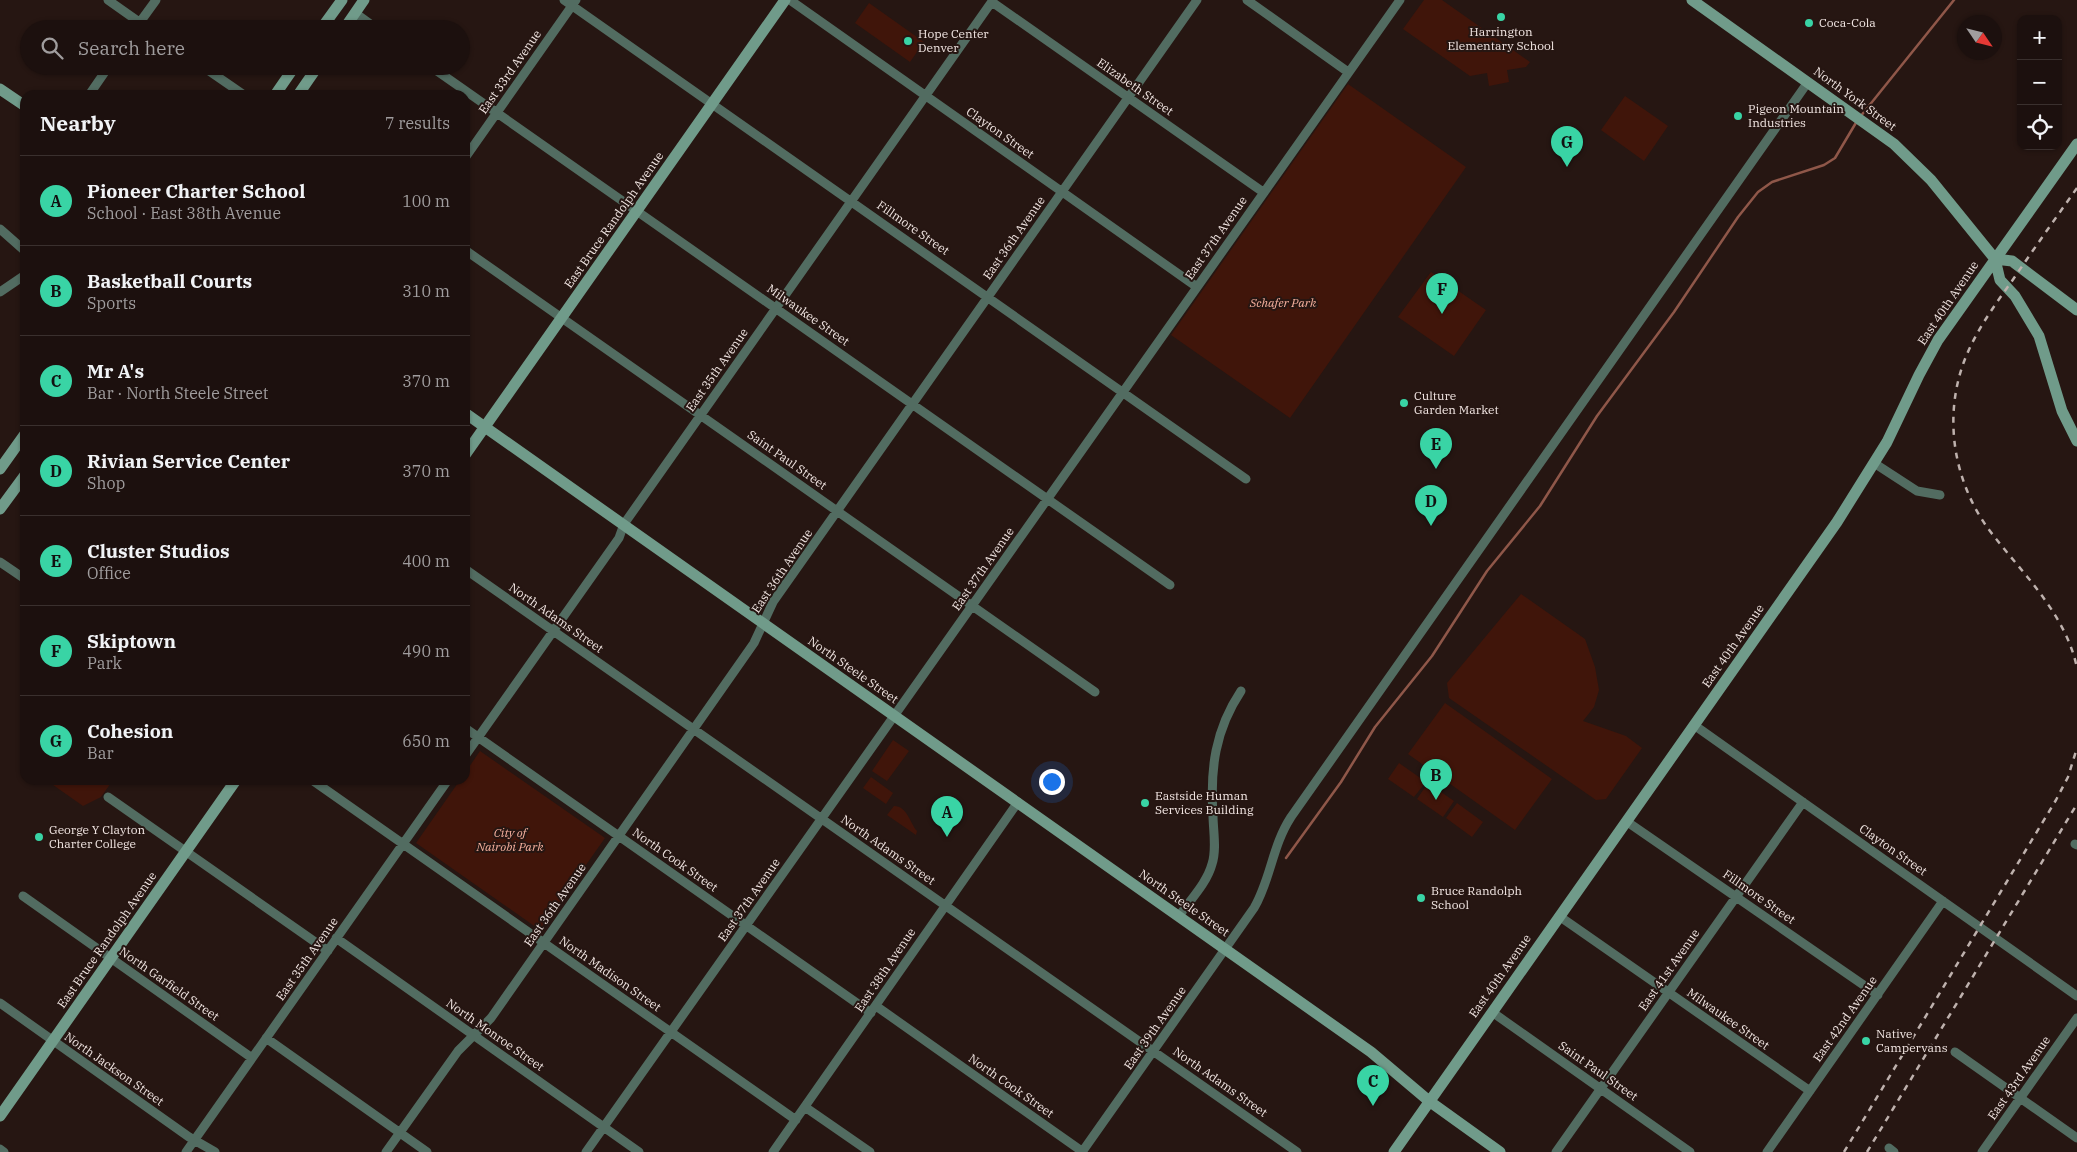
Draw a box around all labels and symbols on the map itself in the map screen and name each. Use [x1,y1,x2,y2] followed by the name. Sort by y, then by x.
[1495,11,1507,23] marker: Harrington Elementary School
[1819,15,1876,30] place label: Coca-Cola
[1957,15,2002,60] north arrow
[1803,17,1815,29] marker: Coca-Cola
[1448,24,1555,53] place label: Harrington Elementary School
[918,26,989,55] place label: Hope Center Denver
[475,27,544,117] street label: East 33rd Avenue
[902,35,914,47] marker: Hope Center Denver
[1094,55,1176,118] street label: Elizabeth Street
[1811,64,1899,134] street label: North York Street
[1748,101,1844,130] place label: Pigeon Mountain Industries
[963,104,1037,162] street label: Clayton Street
[1732,110,1744,122] marker: Pigeon Mountain Industries
[1551,126,1583,167] pin: G
[561,149,667,291] street label: East Bruce Randolph Avenue
[979,193,1048,282] street label: East 36th Avenue
[1181,193,1250,282] street label: East 37th Avenue
[874,197,952,258] street label: Fillmore Street
[1914,258,1981,348] street label: East 40th Avenue
[1426,273,1458,314] pin: F
[764,281,852,349] street label: Milwaukee Street
[1249,295,1317,310] park label: Schafer Park
[682,325,751,414] street label: East 35th Avenue
[1414,388,1499,417] place label: Culture Garden Market
[1398,397,1410,409] marker: Culture Garden Market
[745,427,830,493] street label: Saint Paul Street
[1420,428,1452,469] pin: E
[1415,485,1447,526] pin: D
[948,524,1017,613] street label: East 37th Avenue
[748,526,815,616] street label: East 36th Avenue
[506,579,606,656] street label: North Adams Street
[1698,601,1767,690] street label: East 40th Avenue
[805,633,901,706] street label: North Steele Street
[1420,759,1452,800] pin: B
[1039,769,1065,795] your location
[1155,788,1254,817] place label: Eastside Human Services Building
[931,796,963,837] pin: A
[1139,797,1151,809] marker: Eastside Human Services Building
[838,811,938,888] street label: North Adams Street
[1856,821,1930,879] street label: Clayton Street
[49,822,145,851] place label: George Y Clayton Charter College
[475,825,544,854] park label: City of Nairobi Park
[630,825,721,895] street label: North Cook Street
[33,831,45,843] marker: George Y Clayton Charter College
[714,855,783,944] street label: East 37th Avenue
[520,860,589,949] street label: East 36th Avenue
[1136,866,1232,939] street label: North Steele Street
[1720,866,1798,927] street label: Fillmore Street
[54,869,160,1011] street label: East Bruce Randolph Avenue
[1431,883,1523,912] place label: Bruce Randolph School
[1415,892,1427,904] marker: Bruce Randolph School
[272,914,341,1003] street label: East 35th Avenue
[851,925,918,1015] street label: East 38th Avenue
[1635,926,1702,1014] street label: East 41st Avenue
[1465,931,1534,1020] street label: East 40th Avenue
[556,933,664,1014] street label: North Madison Street
[117,944,222,1024] street label: North Garfield Street
[1809,973,1880,1065] street label: East 42nd Avenue
[1120,983,1189,1072] street label: East 39th Avenue
[1684,985,1772,1053] street label: Milwaukee Street
[443,995,547,1074] street label: North Monroe Street
[1876,1026,1948,1055] place label: Native Campervans
[62,1029,167,1109] street label: North Jackson Street
[1984,1033,2053,1123] street label: East 43rd Avenue
[1860,1035,1872,1047] marker: Native Campervans
[1556,1038,1641,1104] street label: Saint Paul Street
[1170,1043,1270,1120] street label: North Adams Street
[966,1051,1057,1121] street label: North Cook Street
[1357,1065,1389,1106] pin: C

